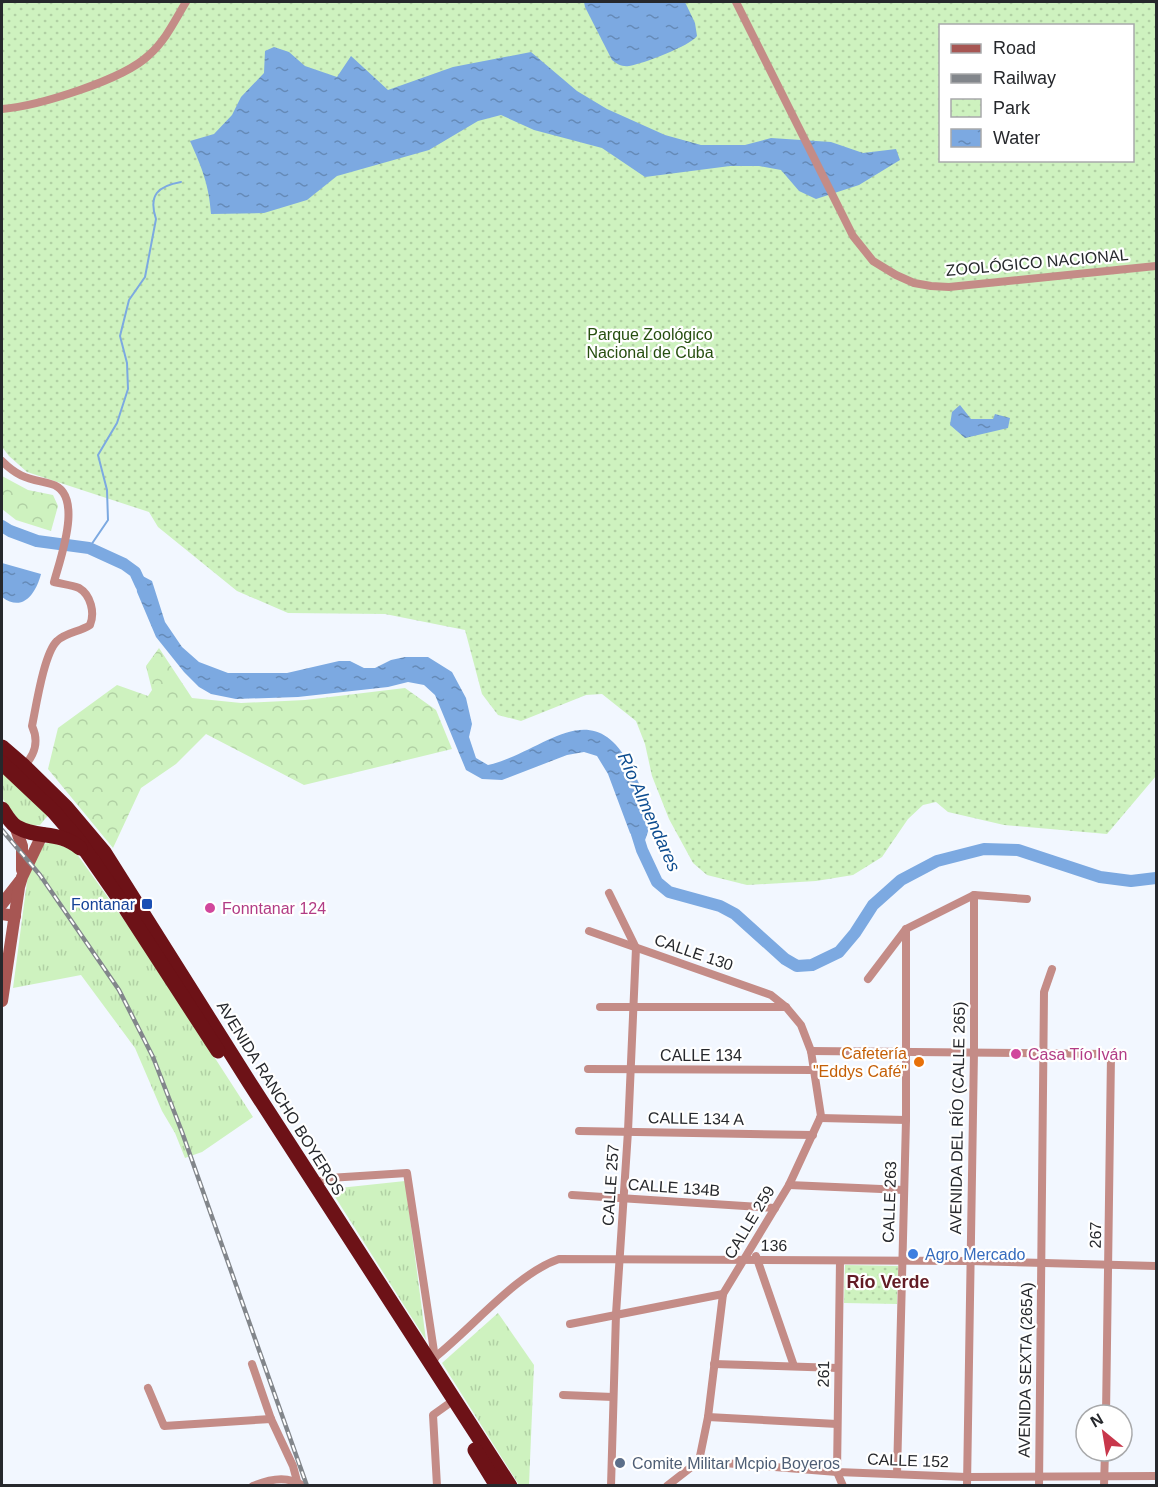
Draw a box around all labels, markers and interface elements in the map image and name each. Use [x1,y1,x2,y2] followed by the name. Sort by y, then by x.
[939,24,1134,162] legend
[993,38,1036,58] text: Road
[993,68,1056,88] text: Railway
[993,98,1031,118] text: Park
[993,128,1040,148] text: Water
[945,245,1129,279] street label: ZOOLÓGICO NACIONAL
[586,326,714,361] park label: Parque Zoológico Nacional de Cuba
[614,749,684,875] water label: Río Almendares
[71,896,136,913] place label: Fontanar
[140,897,154,911] marker: Fontanar
[222,900,326,917] place label: Fonntanar 124
[203,901,217,915] marker: Fonntanar 124
[652,931,735,974] street label: CALLE 130
[214,998,348,1198] street label: AVENIDA RANCHO BOYEROS
[946,1001,968,1235] street label: AVENIDA DEL RÍO (CALLE 265)
[813,1045,907,1080] place label: Cafetería "Eddys Café"
[1028,1046,1127,1063] place label: Casa Tío Iván
[660,1047,742,1064] street label: CALLE 134
[1009,1047,1023,1061] marker: Casa Tío Iván
[912,1055,926,1069] marker: Cafetería "Eddys Café"
[648,1109,744,1128] street label: CALLE 134 A
[599,1144,622,1226] street label: CALLE 257
[880,1161,899,1243] street label: CALLE 263
[627,1176,721,1199] street label: CALLE 134B
[721,1183,778,1262] street label: CALLE 259
[1087,1221,1104,1249] street label: 267
[760,1237,788,1254] street label: 136
[925,1246,1026,1263] place label: Agro Mercado
[906,1247,920,1261] marker: Agro Mercado
[846,1272,930,1292] district label: Río Verde
[1015,1282,1036,1458] street label: AVENIDA SEXTA (265A)
[815,1360,832,1388] street label: 261
[1074,1403,1134,1463] north arrow
[1087,1410,1106,1431] text: N
[867,1451,949,1470] street label: CALLE 152
[632,1455,840,1472] place label: Comite Militar Mcpio Boyeros
[613,1456,627,1470] marker: Comite Militar Mcpio Boyeros

